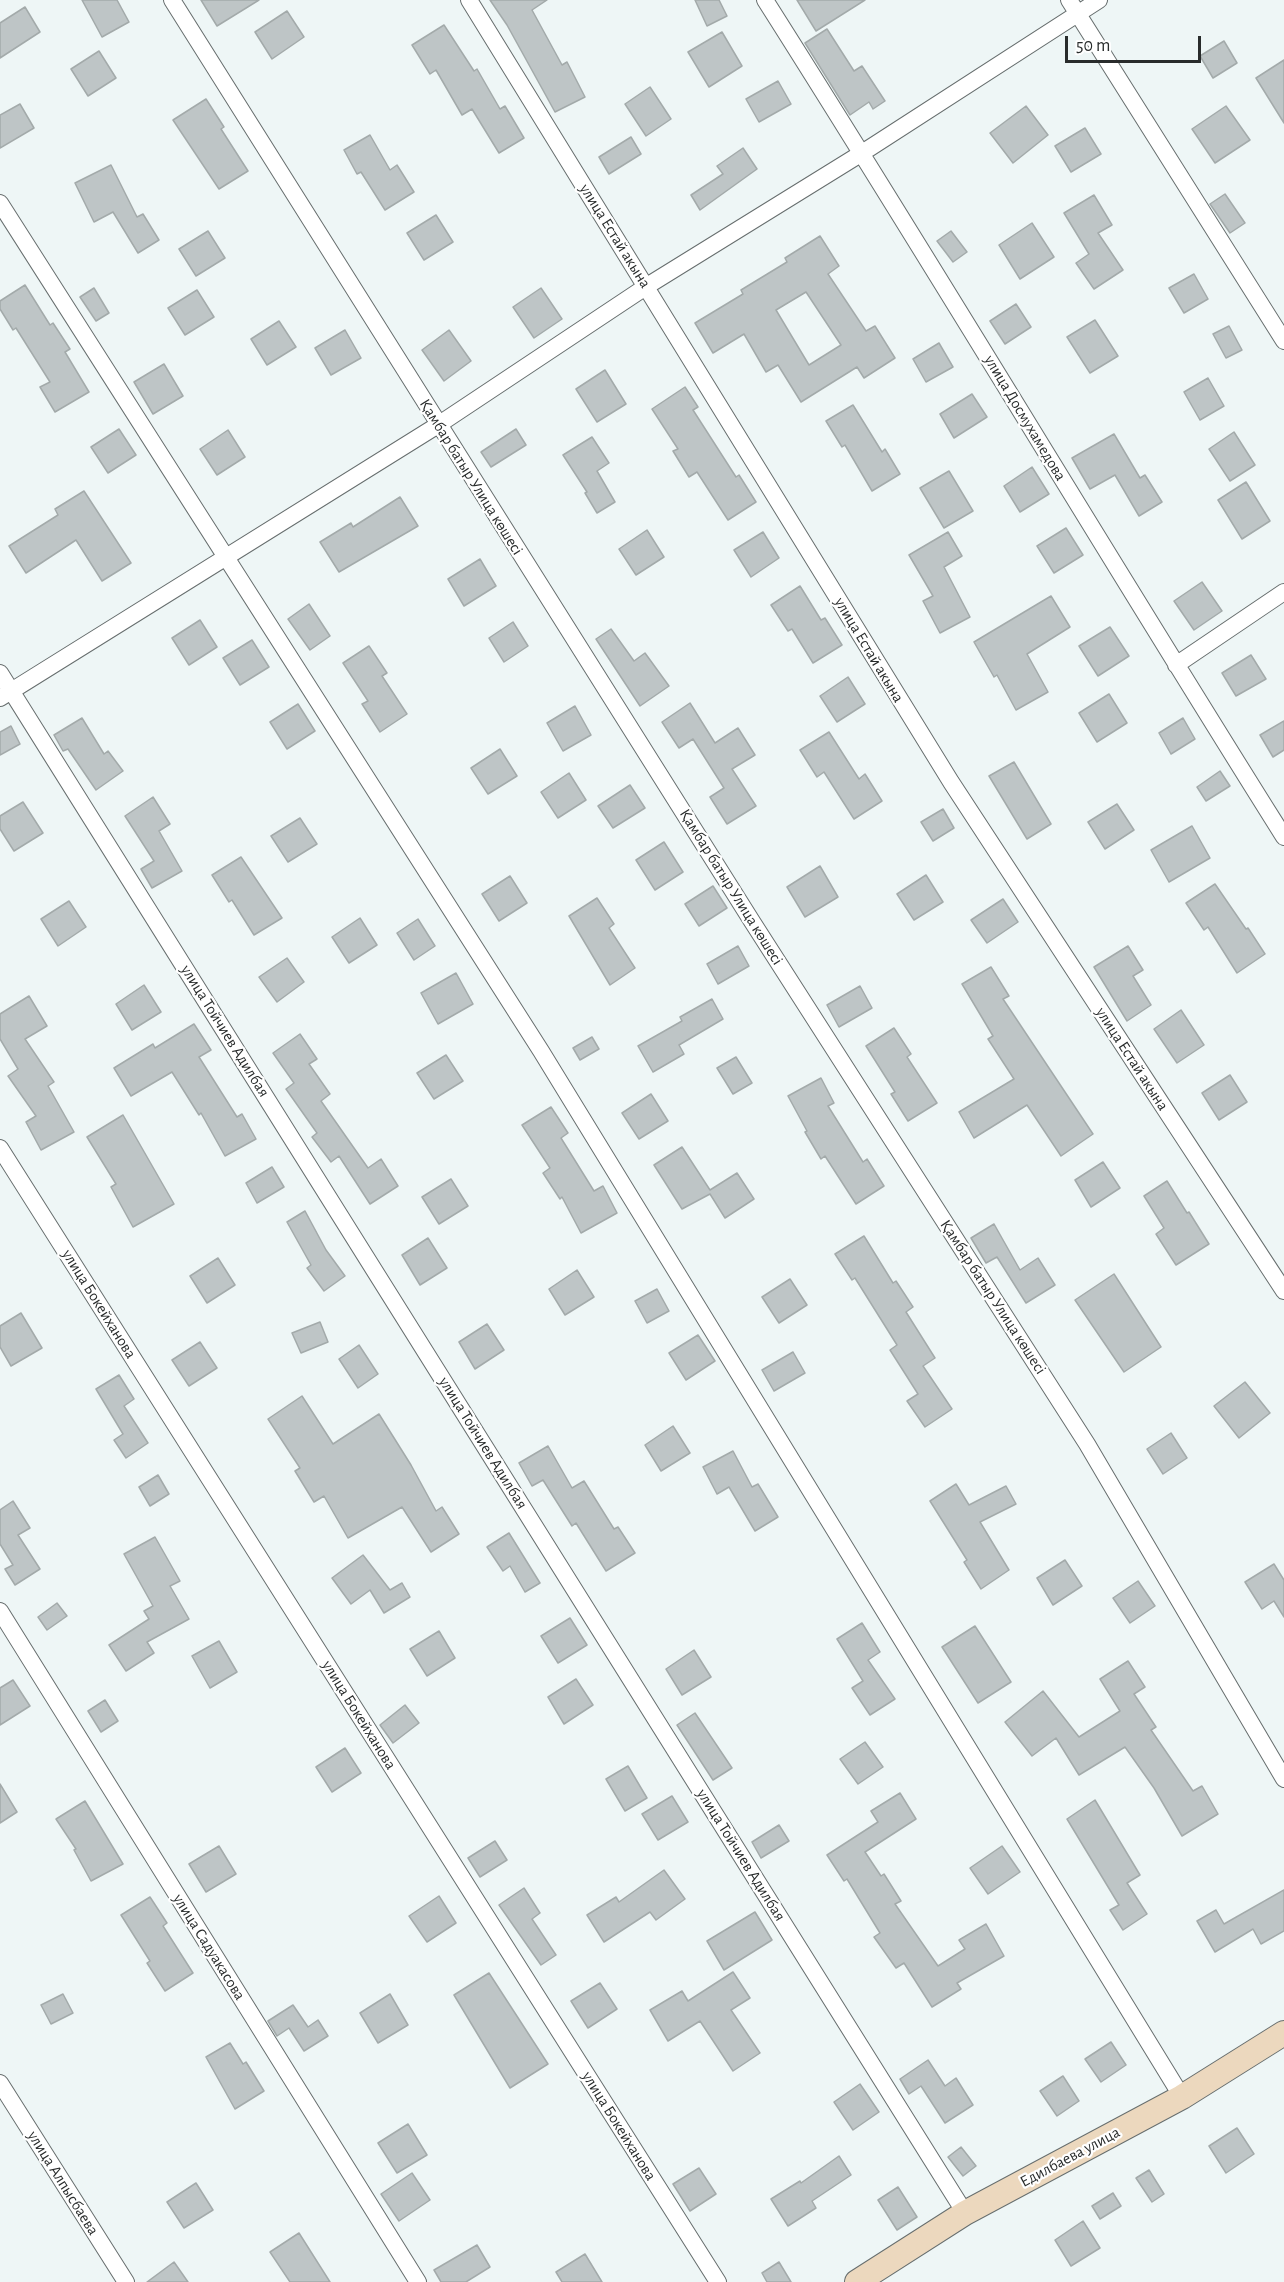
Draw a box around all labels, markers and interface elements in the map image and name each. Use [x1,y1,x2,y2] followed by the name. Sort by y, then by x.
[1068,24,1204,62] scale bar
[1076,37,1110,55] text: 50 m
[575,180,655,292] street label: улица Естай акына
[980,352,1070,484] street label: улица Досмухамедова
[415,395,527,559] street label: Қамбар батыр Улица көшесі
[830,594,908,706] street label: улица Естай акына
[675,805,787,969] street label: Қамбар батыр Улица көшесі
[177,961,273,1101] street label: улица Тойчиев Адилбая
[1091,1004,1173,1114] street label: улица Естай акына
[936,1216,1050,1378] street label: Қамбар батыр Улица көшесі
[58,1246,140,1362] street label: улица Бокейханова
[435,1373,531,1513] street label: улица Тойчиев Адилбая
[318,1657,400,1773] street label: улица Бокейханова
[693,1785,789,1925] street label: улица Тойчиев Адилбая
[169,1890,249,2004] street label: улица Садуакасова
[578,2068,660,2184] street label: улица Бокейханова
[1017,2123,1123,2191] street label: Едилбаева улица
[23,2127,103,2239] street label: улица Алпысбаева

